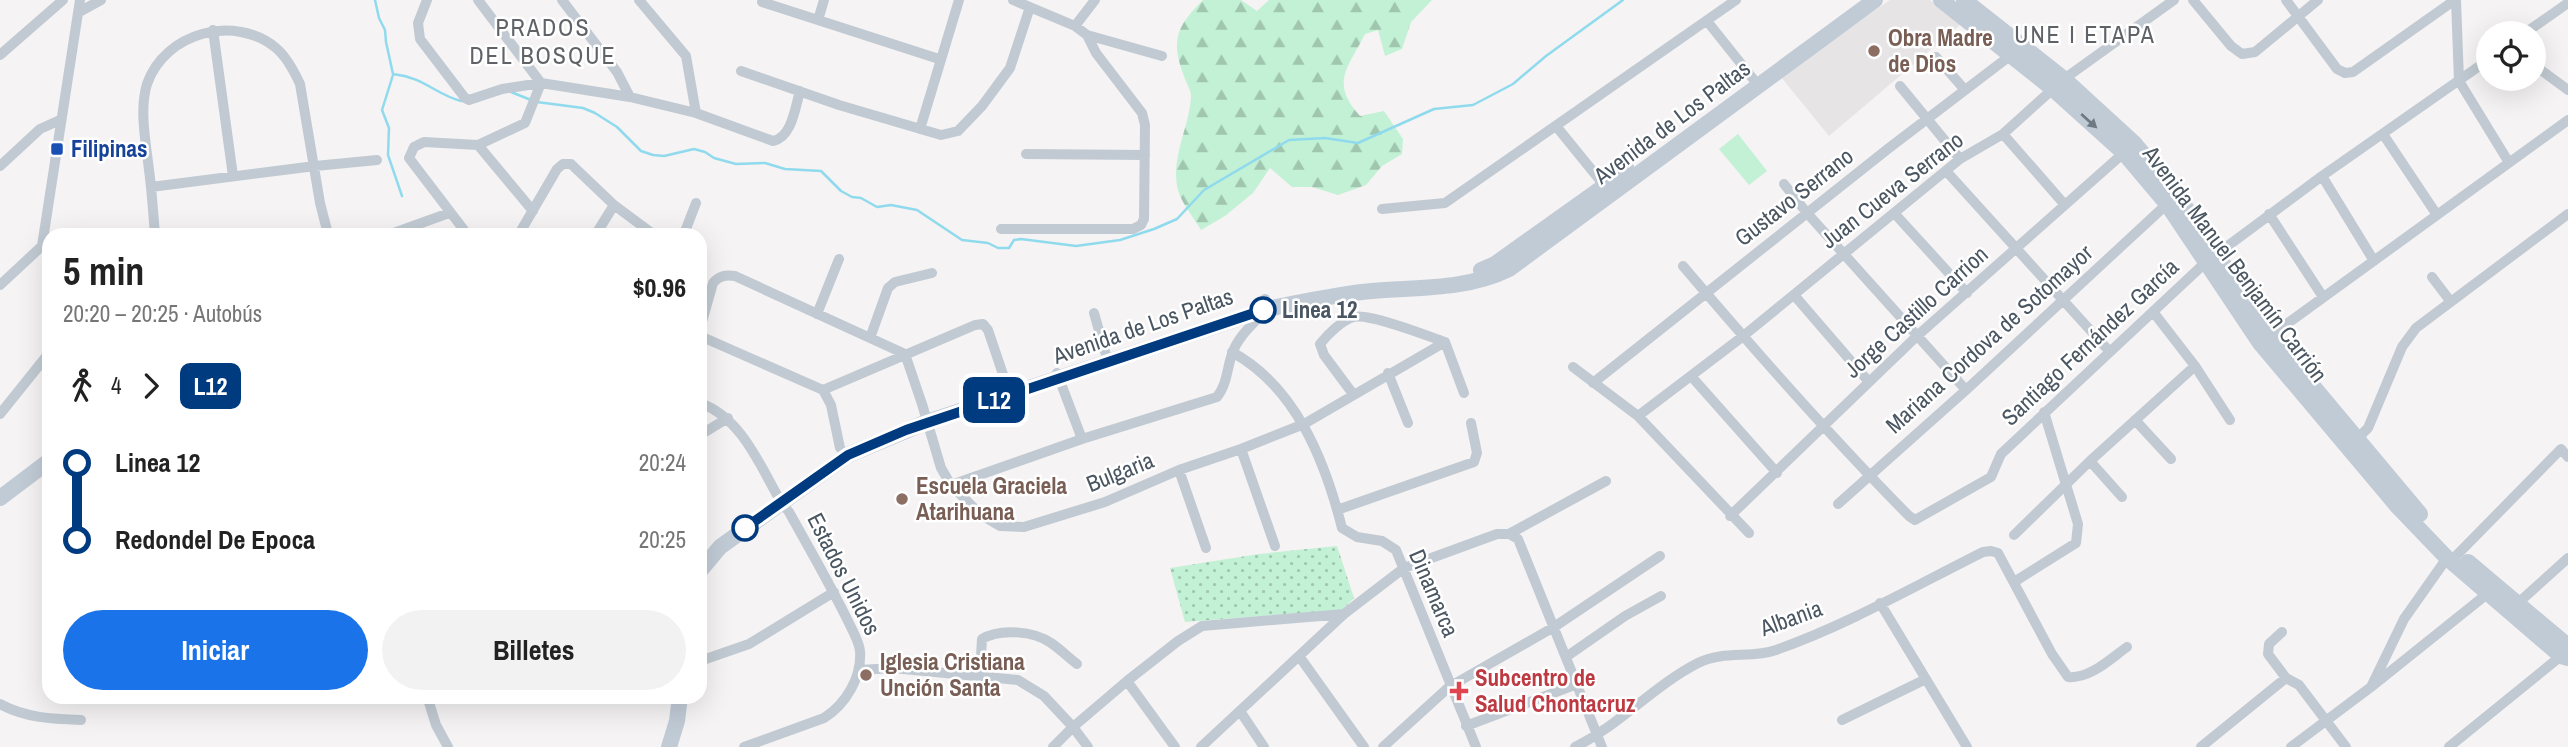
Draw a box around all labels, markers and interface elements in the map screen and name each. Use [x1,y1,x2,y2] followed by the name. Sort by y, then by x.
[469,11,617,71] district label: PRADOS DEL BOSQUE
[2014,18,2156,50] district label: UNE I ETAPA
[2476,21,2546,91] map controls
[2476,21,2546,91] button: locate
[1888,22,1993,79] place label: Obra Madre de Dios
[1866,43,1882,59] marker: Obra Madre de Dios
[1586,53,1756,191] street label: Avenida de Los Paltas
[2080,113,2098,129] one-way arrow
[1814,124,1969,255] street label: Juan Cueva Serrano
[71,133,148,164] place label: Filipinas
[2135,138,2335,388] street label: Avenida Manuel Benjamín Carrión
[49,141,65,157] marker: Filipinas
[1728,141,1859,253] street label: Gustavo Serrano
[1879,237,2099,440] street label: Mariana Cordova de Sotomayor
[1837,239,1994,385] street label: Jorge Castillo Carrion
[63,246,144,297] text: 5 min
[1994,251,2185,432] street label: Santiago Fernández García
[633,270,686,305] text: $0.96
[1048,280,1237,371] street label: Avenida de Los Paltas
[1282,294,1358,325] place label: Linea 12
[1250,297,1276,323] marker: Linea 12
[63,298,262,329] text: 20:20 – 20:25 · Autobús
[63,367,101,405] icon: walk
[132,367,170,405] icon: forward
[111,370,122,401] text: 4
[194,370,227,402] text: L12
[954,377,1034,423] line badge: L12
[977,384,1011,416] text: L12
[1081,444,1159,499] street label: Bulgaria
[115,445,200,480] text: Linea 12
[639,447,686,478] text: 20:24
[916,470,1068,527] place label: Escuela Graciela Atarihuana
[894,491,910,507] marker: Escuela Graciela Atarihuana
[800,507,888,640] street label: Estados Unidos
[732,515,758,541] unlabelled marker
[115,522,315,557] text: Redondel De Epoca
[639,524,686,555] text: 20:25
[1402,544,1467,642] street label: Dinamarca
[1755,592,1827,643] street label: Albania
[63,610,368,690] button: Iniciar
[382,610,686,690] button: Billetes
[880,646,1025,703] place label: Iglesia Cristiana Unción Santa
[1475,662,1636,719] place label: Subcentro de Salud Chontacruz
[858,667,874,683] marker: Iglesia Cristiana Unción Santa
[1449,681,1469,701] marker: Subcentro de Salud Chontacruz

